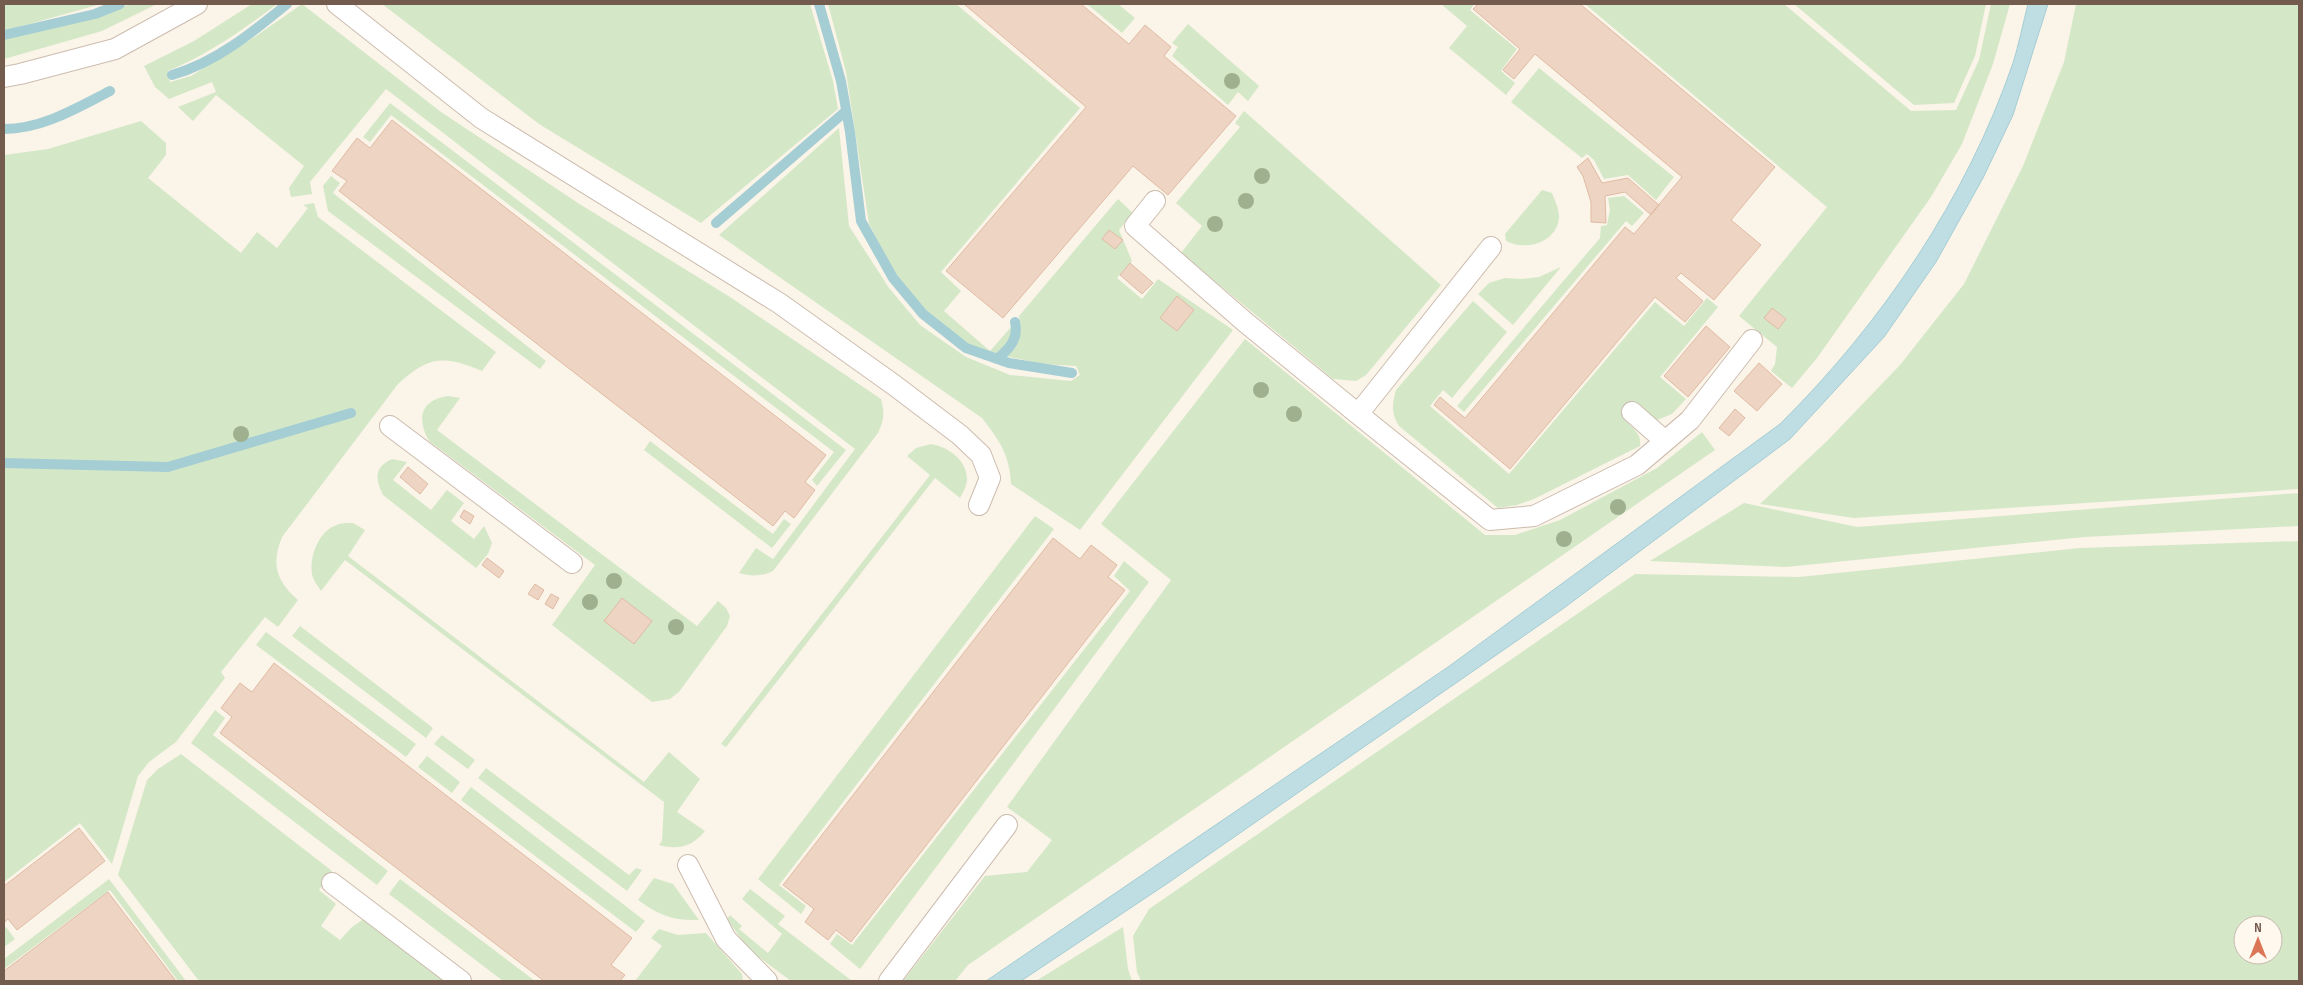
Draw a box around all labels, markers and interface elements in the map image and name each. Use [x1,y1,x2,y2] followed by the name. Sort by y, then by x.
[2233,915,2283,965] north arrow
[2254,919,2262,936] text: N

